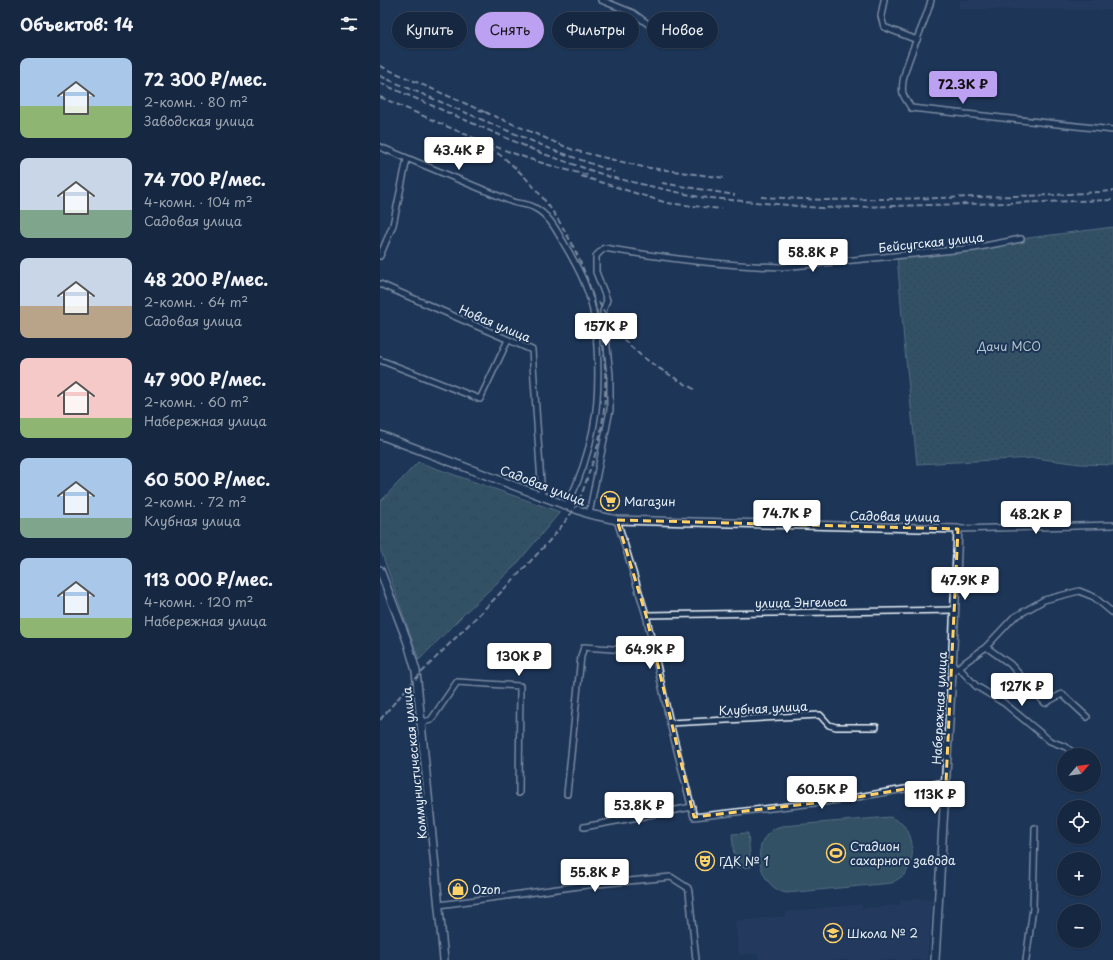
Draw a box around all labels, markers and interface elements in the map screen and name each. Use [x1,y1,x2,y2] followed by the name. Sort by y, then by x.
[20,11,134,37] text: Объектов: 14
[392,12,467,48] chip: Купить
[475,12,544,48] chip: Снять
[552,12,639,48] chip: Фильтры
[647,12,718,48] chip: Новое
[338,13,360,35] icon: filters
[144,66,267,92] text: 72 300 ₽/мес.
[926,71,1000,105] pin: 72.3K ₽
[52,74,100,122] icon: home
[938,74,988,93] text: 72.3K ₽
[144,92,248,111] text: 2-комн. · 80 m²
[144,111,254,130] text: Заводская улица
[422,137,496,171] pin: 43.4K ₽
[433,140,485,159] text: 43.4K ₽
[144,166,266,192] text: 74 700 ₽/мес.
[52,174,100,222] icon: home
[144,192,253,211] text: 4-комн. · 104 m²
[144,211,242,230] text: Садовая улица
[878,227,985,256] street label: Бейсугская улица
[776,239,850,273] pin: 58.8K ₽
[788,242,838,261] text: 58.8K ₽
[144,266,268,292] text: 48 200 ₽/мес.
[52,274,100,322] icon: home
[144,292,248,311] text: 2-комн. · 64 m²
[456,300,534,346] street label: Новая улица
[144,311,242,330] text: Садовая улица
[573,313,639,347] pin: 157K ₽
[584,316,628,335] text: 157K ₽
[976,337,1041,355] park label: Дачи МСО
[144,366,266,392] text: 47 900 ₽/мес.
[52,374,100,422] icon: home
[144,392,249,411] text: 2-комн. · 60 m²
[144,411,267,430] text: Набережная улица
[498,460,589,510] street label: Садовая улица
[144,466,270,492] text: 60 500 ₽/мес.
[52,474,100,522] icon: home
[599,490,621,512] supermarket icon: Магазин
[144,492,247,511] text: 2-комн. · 72 m²
[624,492,675,510] place label: Магазин
[750,500,824,534] pin: 74.7K ₽
[999,501,1073,535] pin: 48.2K ₽
[762,503,812,522] text: 74.7K ₽
[1010,504,1062,523] text: 48.2K ₽
[850,506,941,526] street label: Садовая улица
[144,511,241,530] text: Клубная улица
[144,566,273,592] text: 113 000 ₽/мес.
[928,567,1002,601] pin: 47.9K ₽
[941,570,989,589] text: 47.9K ₽
[52,574,100,622] icon: home
[144,592,253,611] text: 4-комн. · 120 m²
[755,592,848,612] street label: улица Энгельса
[144,611,267,630] text: Набережная улица
[613,636,687,670] pin: 64.9K ₽
[625,639,675,658] text: 64.9K ₽
[486,643,552,677] pin: 130K ₽
[496,646,542,665] text: 130K ₽
[927,651,951,765] street label: Набережная улица
[989,673,1055,707] pin: 127K ₽
[1000,676,1044,695] text: 127K ₽
[397,686,431,840] street label: Коммунистическая улица
[718,697,808,719] street label: Клубная улица
[1057,748,1101,792] north arrow
[1057,748,1101,948] map controls
[785,776,859,810] pin: 60.5K ₽
[796,779,848,798] text: 60.5K ₽
[902,781,968,815] pin: 113K ₽
[914,784,956,803] text: 113K ₽
[602,792,676,826] pin: 53.8K ₽
[614,795,664,814] text: 53.8K ₽
[1057,800,1101,844] button: locate
[850,837,956,869] place label: Стадион сахарного завода
[825,842,847,864] sports icon: Стадион сахарного завода
[694,850,716,872] theatre icon: ГДК № 1
[719,852,769,870] place label: ГДК № 1
[1057,852,1101,896] button: +
[558,859,632,893] pin: 55.8K ₽
[570,862,620,881] text: 55.8K ₽
[447,878,469,900] shop icon: Ozon
[472,880,501,898] place label: Ozon
[1057,904,1101,948] button: −
[822,922,844,944] school or university icon: Школа № 2
[847,924,918,942] place label: Школа № 2

